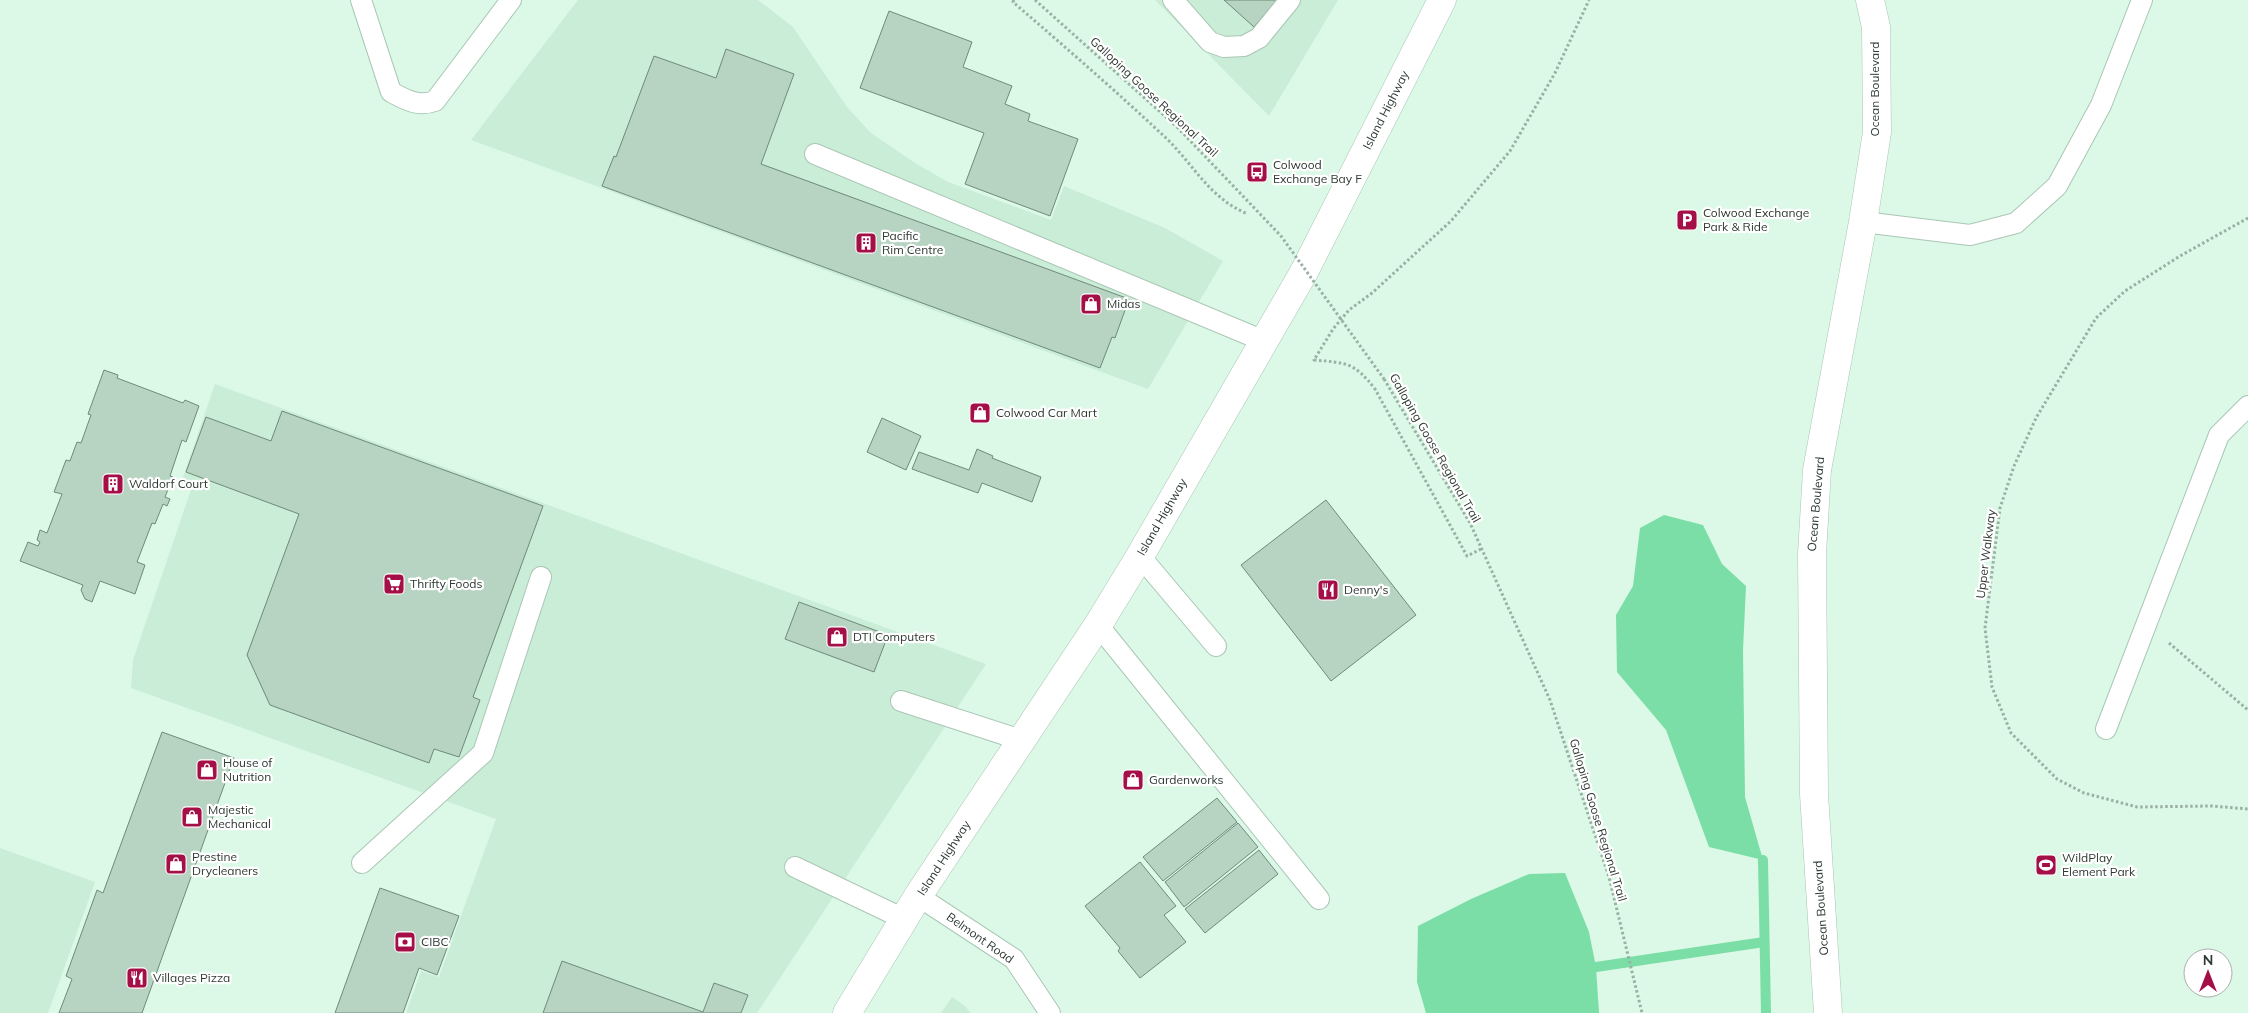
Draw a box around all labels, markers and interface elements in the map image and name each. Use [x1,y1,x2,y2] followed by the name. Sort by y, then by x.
[1087,33,1221,160] street label: Galloping Goose Regional Trail
[1867,41,1882,137] street label: Ocean Boulevard
[1359,67,1412,152] street label: Island Highway
[1273,157,1362,186] place label: Colwood Exchange Bay F
[1245,160,1269,184] bus stop icon: Colwood Exchange Bay F
[1703,205,1809,234] place label: Colwood Exchange Park & Ride
[1675,208,1699,232] parking icon: Colwood Exchange Park & Ride
[882,228,943,257] place label: Pacific Rim Centre
[854,231,878,255] building icon: Pacific Rim Centre
[1079,292,1103,316] shop icon: Midas
[1107,296,1141,311] place label: Midas
[1387,371,1484,525] street label: Galloping Goose Regional Trail
[968,401,992,425] shop icon: Colwood Car Mart
[996,405,1097,420] place label: Colwood Car Mart
[1804,456,1827,552] street label: Ocean Boulevard
[101,472,125,496] building icon: Waldorf Court
[1133,475,1190,558] street label: Island Highway
[129,476,208,491] place label: Waldorf Court
[1973,508,1998,599] street label: Upper Walkway
[382,572,406,596] supermarket icon: Thrifty Foods
[410,576,482,591] place label: Thrifty Foods
[1316,578,1340,602] restaurant icon: Denny's
[1344,582,1389,597] place label: Denny's
[825,625,849,649] shop icon: DTI Computers
[853,629,935,644] place label: DTI Computers
[1567,737,1630,903] street label: Galloping Goose Regional Trail
[223,755,273,784] place label: House of Nutrition
[195,758,219,782] shop icon: House of Nutrition
[1121,768,1145,792] shop icon: Gardenworks
[1149,772,1224,787] place label: Gardenworks
[208,802,271,831] place label: Majestic Mechanical
[180,805,204,829] shop icon: Majestic Mechanical
[914,817,974,898] street label: Island Highway
[192,849,258,878] place label: Prestine Drycleaners
[2062,850,2136,879] place label: WildPlay Element Park
[164,852,188,876] shop icon: Prestine Drycleaners
[2034,853,2058,877] sports icon: WildPlay Element Park
[1810,860,1831,956] street label: Ocean Boulevard
[944,909,1017,966] street label: Belmont Road
[393,930,417,954] bank icon: CIBC
[421,934,449,949] place label: CIBC
[2183,948,2233,998] north arrow
[2203,951,2213,969] text: N
[125,966,149,990] restaurant icon: Villages Pizza
[153,970,230,985] place label: Villages Pizza

